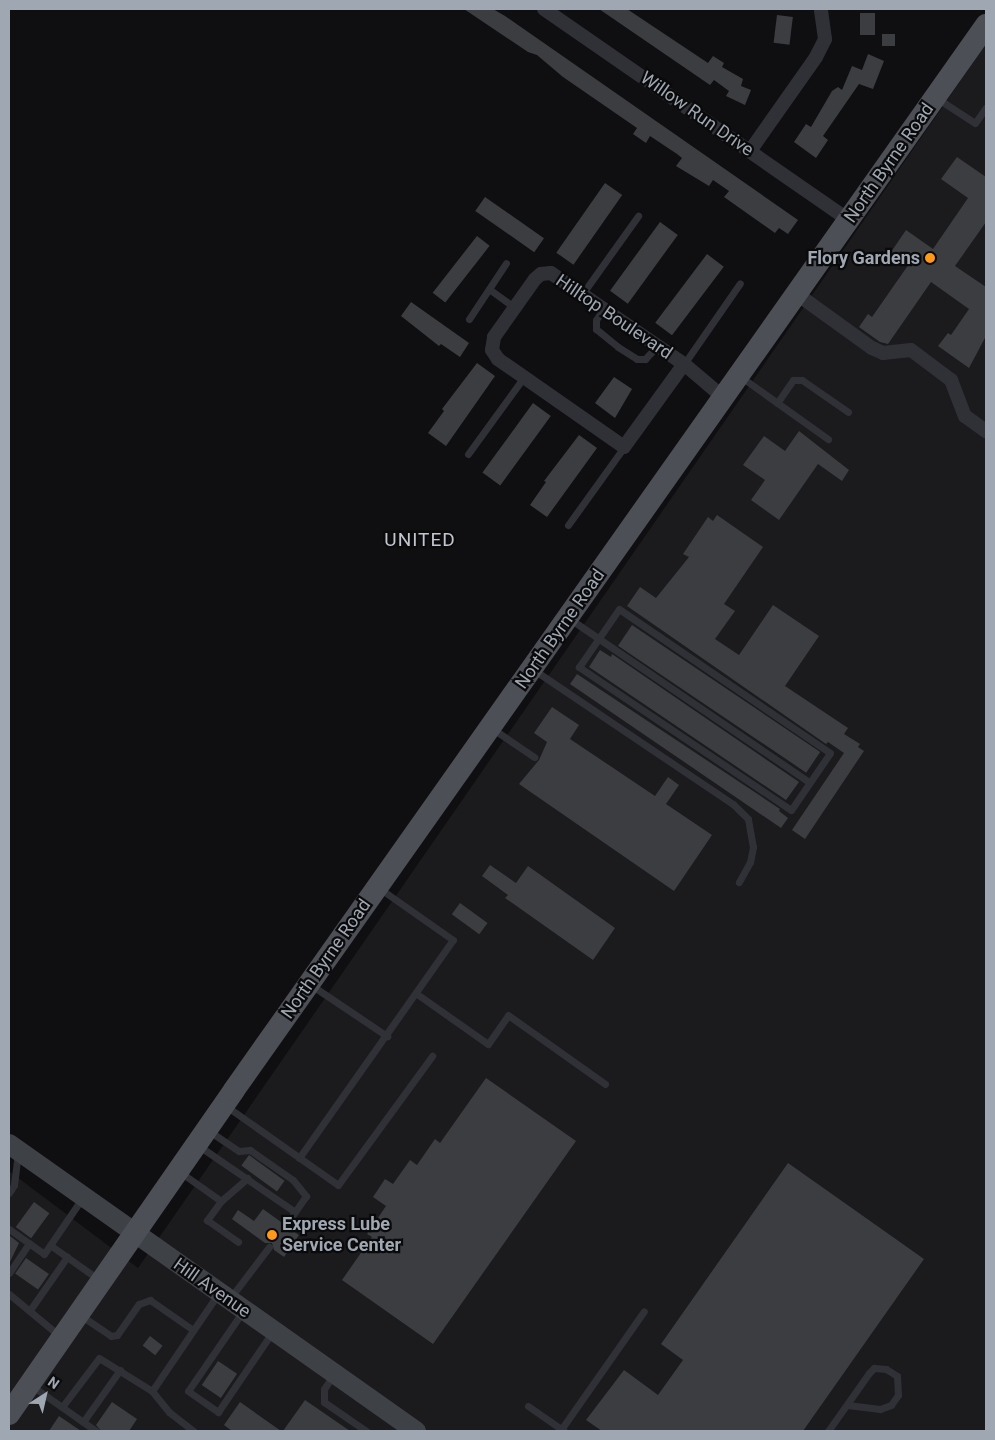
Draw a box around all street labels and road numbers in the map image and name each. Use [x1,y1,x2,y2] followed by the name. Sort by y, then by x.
[636,67,758,161] street label: Willow Run Drive
[840,99,938,227] street label: North Byrne Road
[552,270,676,364] street label: Hilltop Boulevard
[511,565,609,693] street label: North Byrne Road
[277,895,375,1023] street label: North Byrne Road
[169,1254,255,1322] street label: Hill Avenue

